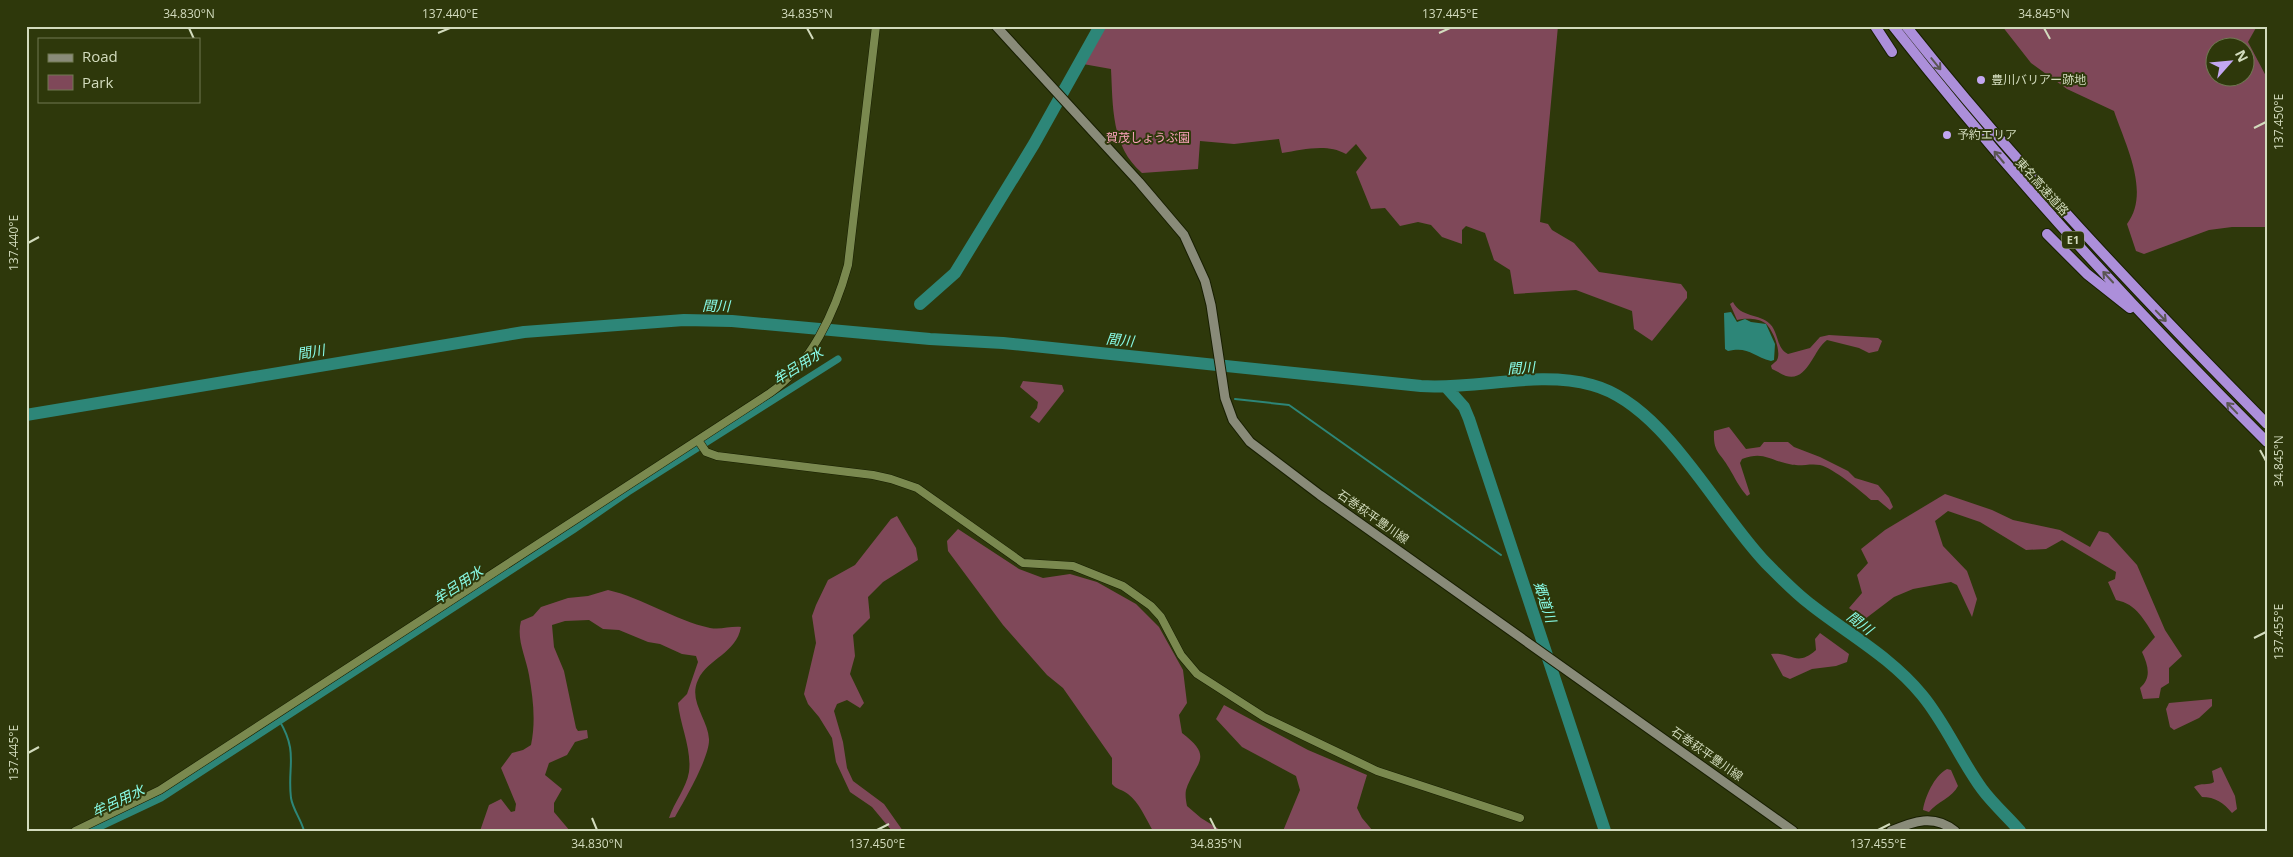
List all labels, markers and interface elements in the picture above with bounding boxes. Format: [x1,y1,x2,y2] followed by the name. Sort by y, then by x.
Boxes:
[163,5,215,22] text: 34.830°N
[422,5,478,22] text: 137.440°E
[781,5,833,22] text: 34.835°N
[1422,5,1478,22] text: 137.445°E
[2018,5,2070,22] text: 34.845°N
[38,38,200,102] legend
[2206,38,2256,88] north arrow
[82,46,118,66] text: Road
[2231,46,2253,65] text: N
[1931,58,1942,71] one-way arrow
[1991,71,2086,88] place label: 豊川バリアー跡地
[82,72,113,92] text: Park
[1975,74,1987,86] marker: 豊川バリアー跡地
[2270,94,2287,150] text: 137.450°E
[1957,126,2017,143] place label: 予約エリア
[1106,129,1190,146] park label: 賀茂しょうぶ園
[1941,129,1953,141] marker: 予約エリア
[1994,151,2005,164] one-way arrow
[2012,154,2073,219] street label: 東名高速道路
[5,215,22,271] text: 137.440°E
[2062,232,2084,248] road number: E1
[2102,271,2114,284] one-way arrow
[702,296,732,315] water label: 間川
[2155,310,2167,322] one-way arrow
[1105,329,1137,351] water label: 間川
[295,339,328,363] water label: 間川
[769,342,828,388] water label: 牟呂用水
[1506,357,1538,378] water label: 間川
[2226,401,2238,414] one-way arrow
[2270,435,2287,487] text: 34.845°N
[1334,486,1413,548] street label: 石巻萩平豊川線
[429,560,488,608] water label: 牟呂用水
[1530,579,1562,627] water label: 郷道川
[2270,604,2287,660] text: 137.455°E
[1843,607,1879,640] water label: 間川
[1668,723,1747,785] street label: 石巻萩平豊川線
[5,725,22,781] text: 137.445°E
[88,779,149,821] water label: 牟呂用水
[571,835,623,852] text: 34.830°N
[849,835,905,852] text: 137.450°E
[1190,835,1242,852] text: 34.835°N
[1850,835,1906,852] text: 137.455°E

